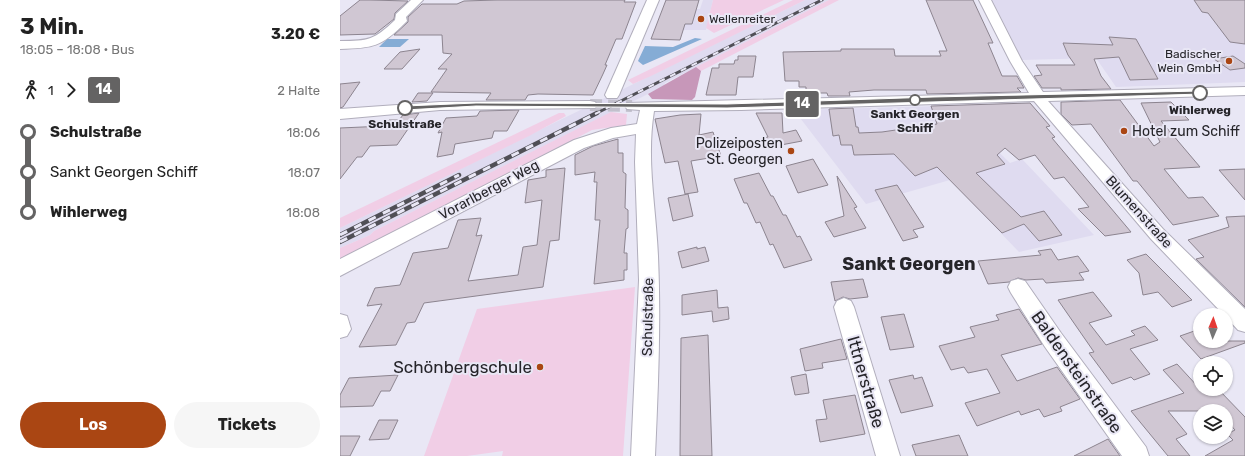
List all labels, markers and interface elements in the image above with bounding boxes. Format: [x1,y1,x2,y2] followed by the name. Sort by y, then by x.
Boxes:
[709,12,775,26] place label: Wellenreiter
[20,13,84,40] text: 3 Min.
[696,14,706,24] marker: Wellenreiter
[271,25,320,43] text: 3.20 €
[20,42,134,57] text: 18:05 – 18:08 · Bus
[1157,47,1221,75] place label: Badischer Wein GmbH
[1224,56,1234,66] marker: Badischer Wein GmbH
[20,79,42,101] icon: walk
[60,79,82,101] icon: forward
[96,81,112,98] text: 14
[48,83,54,98] text: 1
[277,83,320,98] text: 2 Halte
[1192,85,1208,101] marker: Wihlerweg
[784,91,820,117] line badge: 14
[909,94,921,106] marker: Sankt Georgen Schiff
[794,95,810,112] text: 14
[397,100,413,116] marker: Schulstraße
[1169,103,1231,117] place label: Wihlerweg
[871,107,960,135] place label: Sankt Georgen Schiff
[368,117,442,131] place label: Schulstraße
[50,123,142,141] text: Schulstraße
[1132,123,1240,140] place label: Hotel zum Schiff
[287,125,320,140] text: 18:06
[1119,126,1129,136] marker: Hotel zum Schiff
[696,135,783,168] place label: Polizeiposten St. Georgen
[786,146,796,156] marker: Polizeiposten St. Georgen
[436,156,542,224] street label: Vorarlberger Weg
[50,163,198,181] text: Sankt Georgen Schiff
[288,165,320,180] text: 18:07
[1102,172,1176,252] street label: Blumenstraße
[50,203,127,221] text: Wihlerweg
[286,205,320,220] text: 18:08
[842,253,976,275] district label: Sankt Georgen
[639,277,657,356] street label: Schulstraße
[1027,307,1127,437] street label: Baldensteinstraße
[1193,308,1233,348] north arrow
[1193,308,1233,444] map controls
[843,334,889,430] street label: Ittnerstraße
[1193,356,1233,396] button: locate
[393,357,532,377] place label: Schönbergschule
[535,362,545,372] marker: Schönbergschule
[20,402,166,448] button: Los
[174,402,320,448] button: Tickets
[1193,404,1233,444] button: layers

